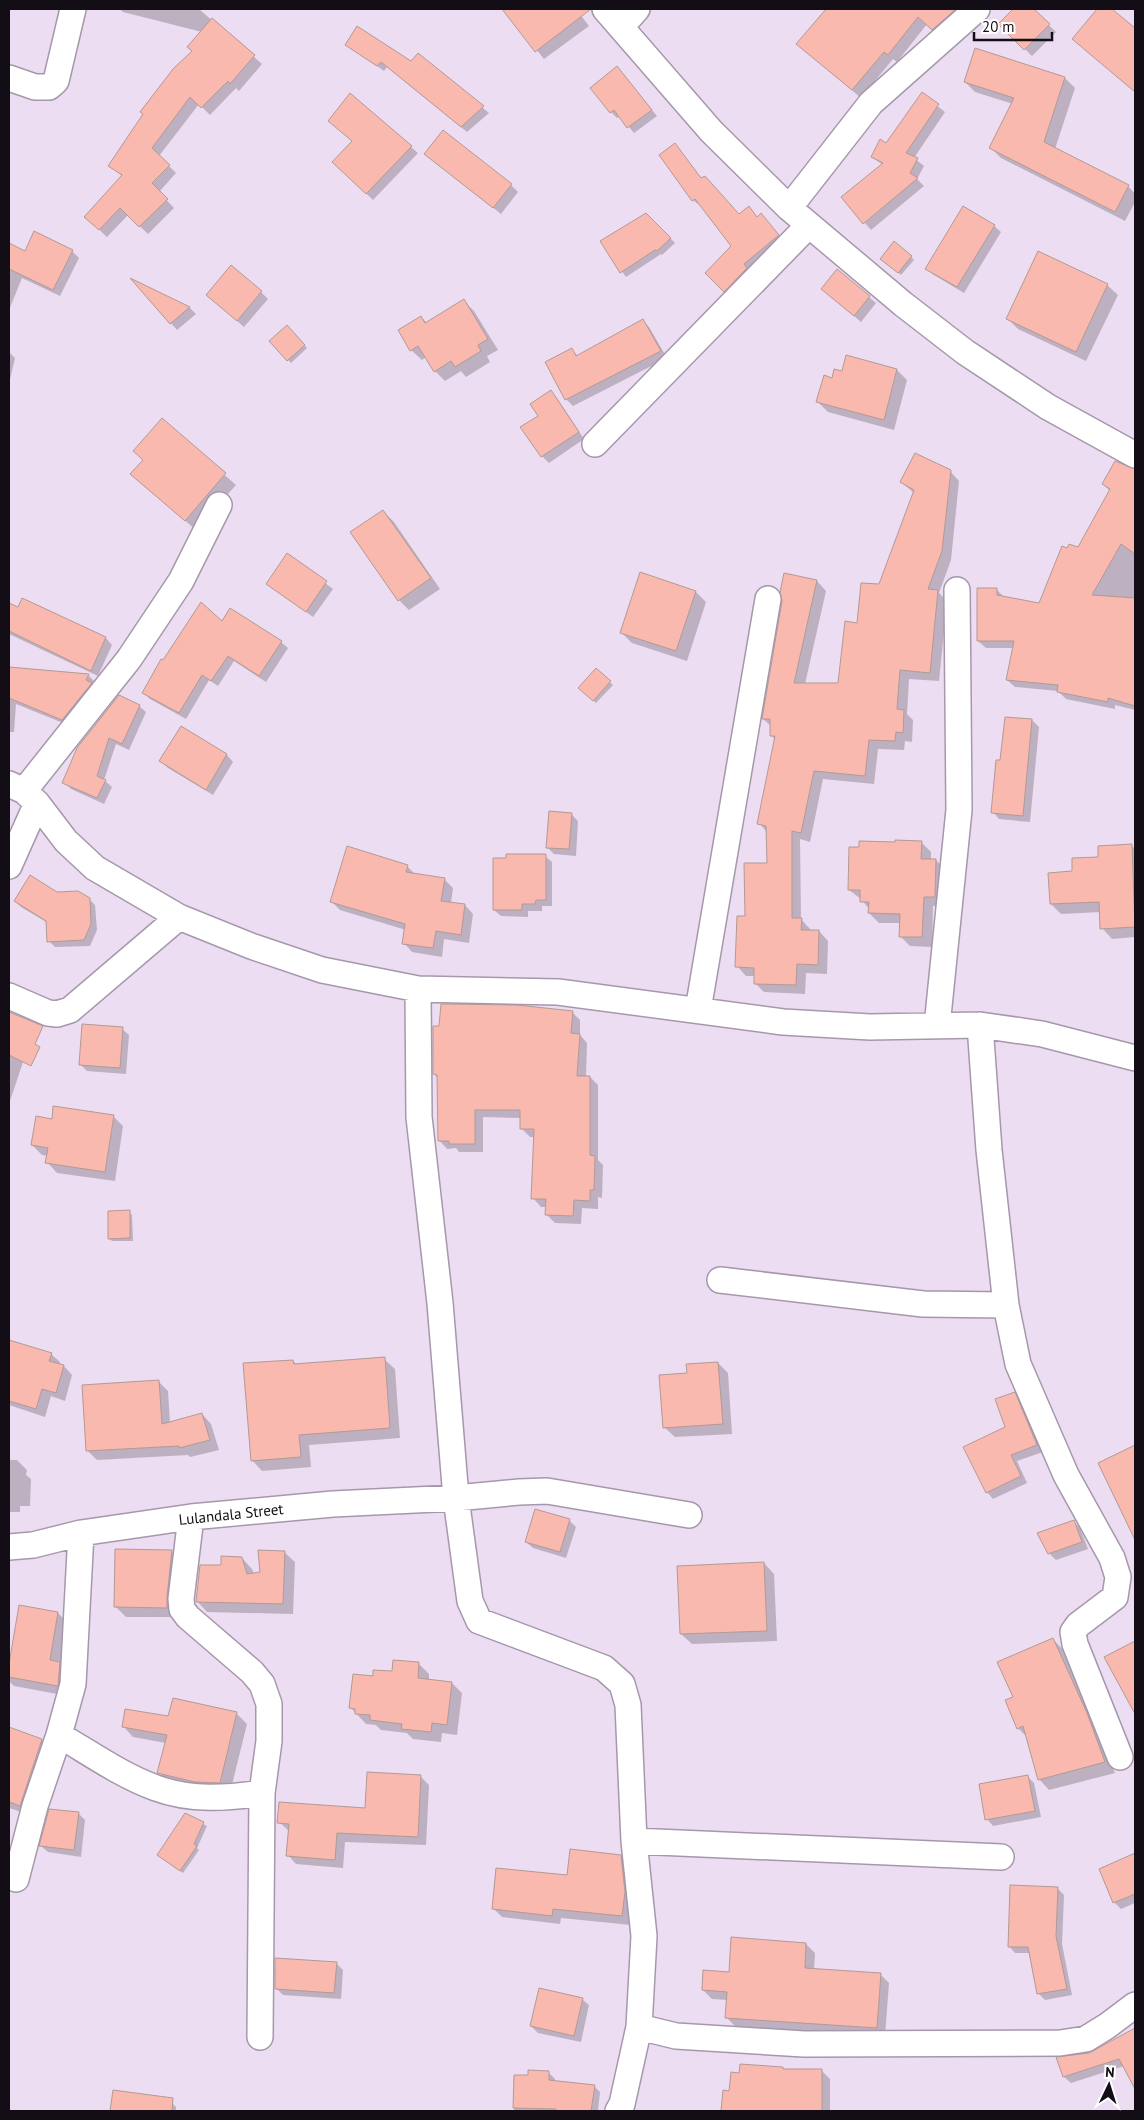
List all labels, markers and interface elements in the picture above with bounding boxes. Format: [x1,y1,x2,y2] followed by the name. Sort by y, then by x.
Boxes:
[974,10,1052,42] scale bar
[982,17,1015,36] text: 20 m
[178,1499,284,1529] street label: Lulandala Street
[1084,2060,1134,2110] north arrow
[1105,2063,1115,2081] text: N

